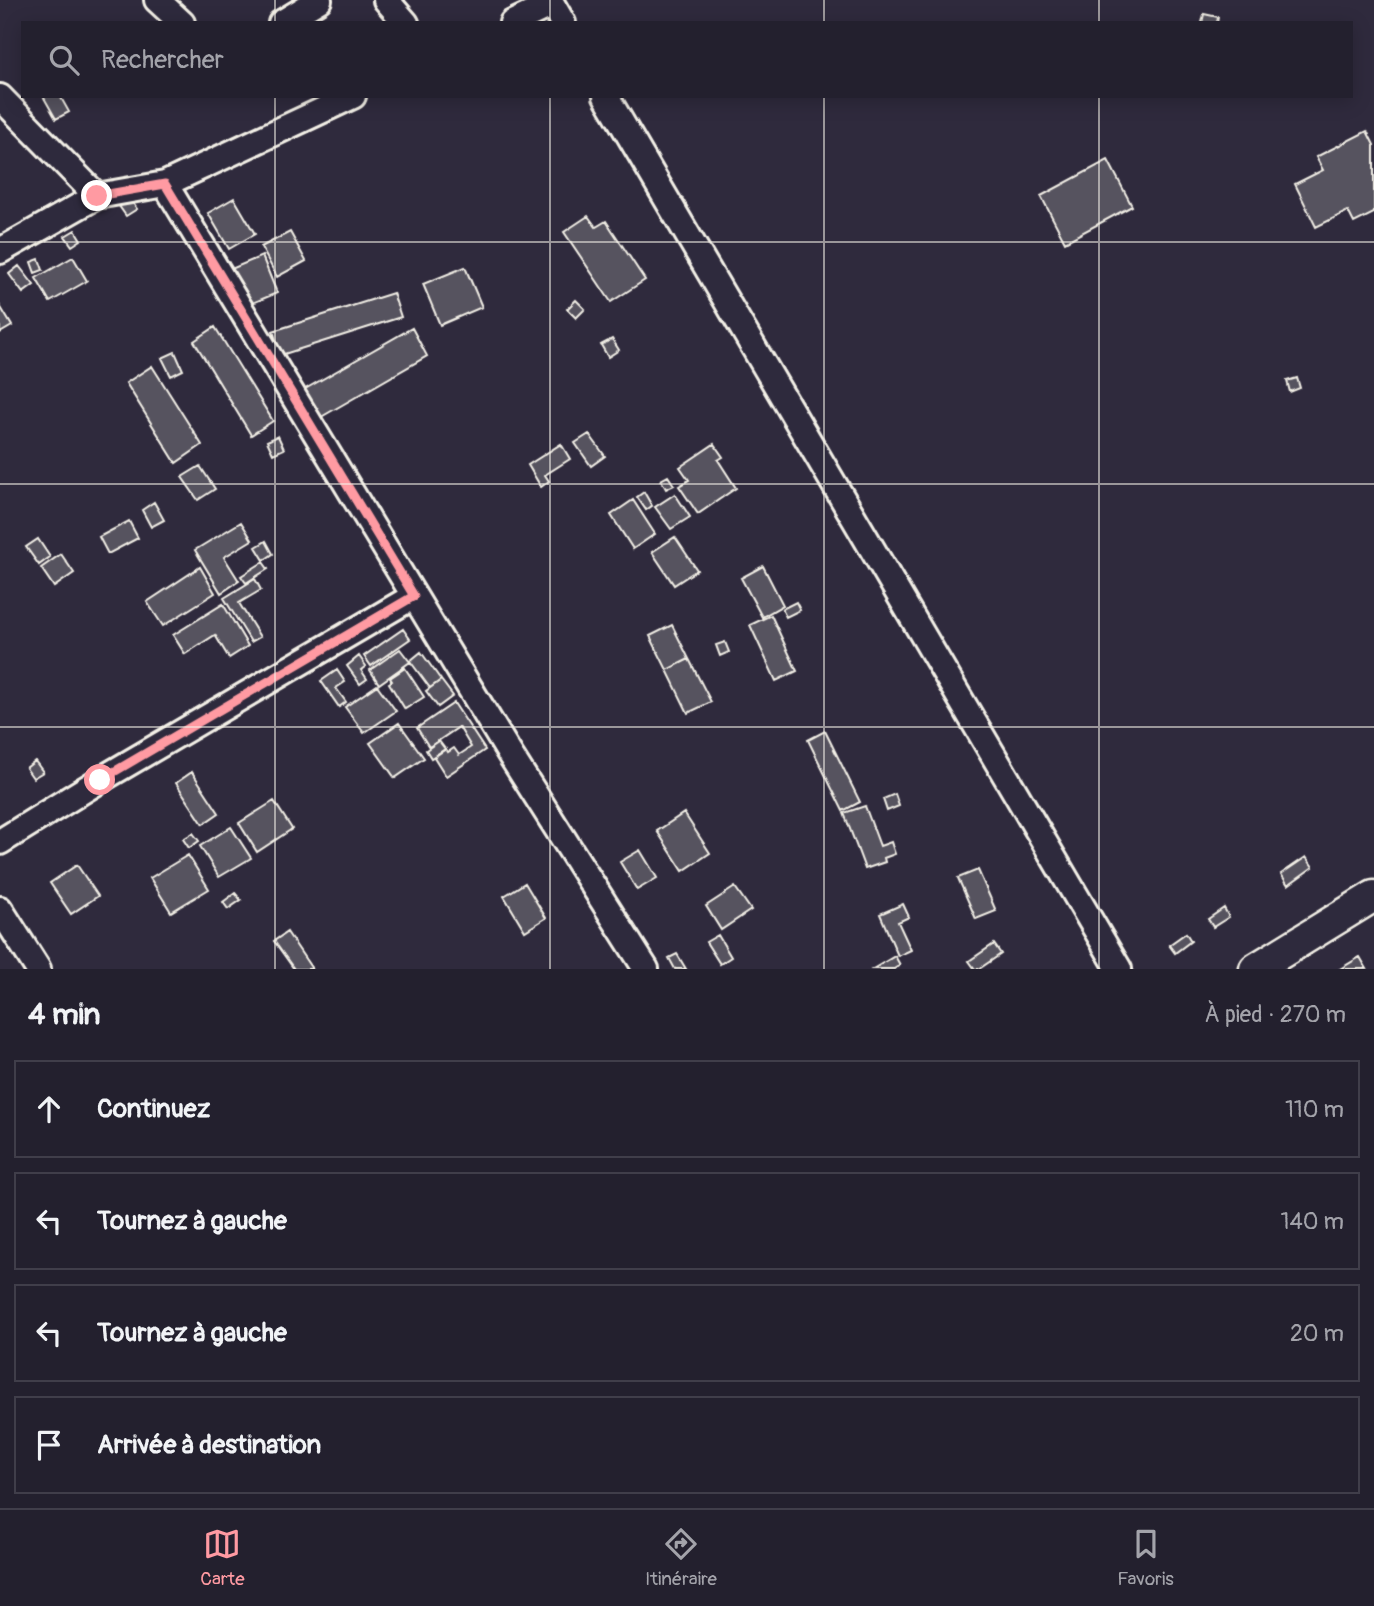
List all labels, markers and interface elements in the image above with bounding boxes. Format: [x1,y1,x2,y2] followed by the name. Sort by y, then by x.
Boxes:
[21,21,1353,98] search box
[45,41,83,79] icon: search
[101,44,224,76] text: Rechercher
[81,180,112,211] route end
[84,764,115,795] route start
[28,996,101,1033] text: 4 min
[1204,1000,1346,1029] text: À pied · 270 m
[30,1090,68,1128] icon: ahead
[97,1093,210,1125] text: Continuez
[1285,1095,1344,1124] text: 110 m
[30,1202,68,1240] icon: left
[97,1205,287,1237] text: Tournez à gauche
[1281,1207,1344,1236] text: 140 m
[30,1314,68,1352] icon: left
[97,1317,287,1349] text: Tournez à gauche
[1290,1319,1344,1348] text: 20 m
[30,1426,68,1464] icon: arrive
[97,1429,321,1461] text: Arrivée à destination
[200,1525,245,1591] tab: Carte
[645,1525,717,1591] tab: Itinéraire
[1117,1525,1174,1591] tab: Favoris

